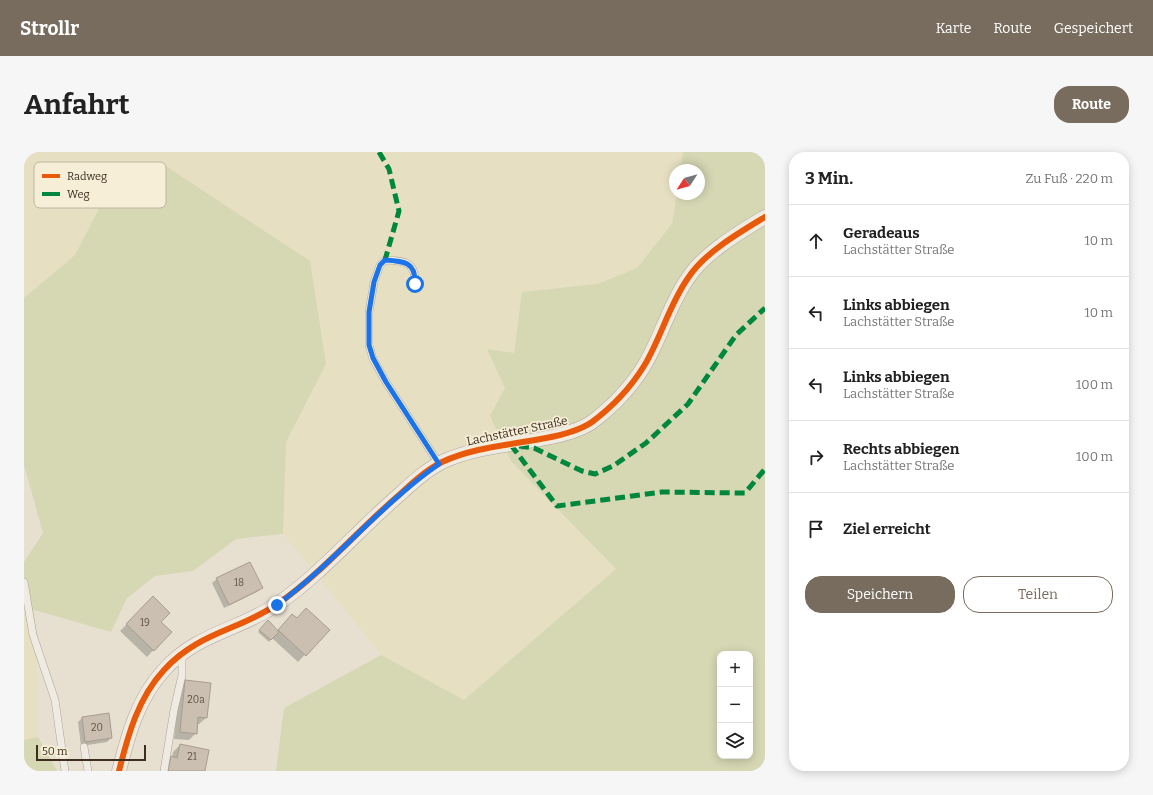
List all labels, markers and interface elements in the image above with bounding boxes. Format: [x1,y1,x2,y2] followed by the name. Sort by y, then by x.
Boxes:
[20,17,79,40] text: Strollr
[936,20,971,37] text: Karte
[993,20,1032,37] text: Route
[1054,20,1133,37] text: Gespeichert
[1054,86,1129,123] button: Route
[24,88,130,121] text: Anfahrt
[34,162,166,208] legend
[669,164,705,200] north arrow
[805,168,853,189] text: 3 Min.
[67,170,107,183] text: Radweg
[1025,171,1113,186] text: Zu Fuß · 220 m
[67,188,90,201] text: Weg
[843,224,920,242] text: Geradeaus
[805,230,827,252] icon: ahead
[1084,233,1113,248] text: 10 m
[843,242,954,257] text: Lachstätter Straße
[406,275,424,293] route start
[843,296,950,314] text: Links abbiegen
[805,302,827,324] icon: left
[1084,305,1113,320] text: 10 m
[843,314,954,329] text: Lachstätter Straße
[843,368,950,386] text: Links abbiegen
[805,374,827,396] icon: left
[1076,377,1113,392] text: 100 m
[843,386,954,401] text: Lachstätter Straße
[465,413,569,449] street label: Lachstätter Straße
[843,440,959,458] text: Rechts abbiegen
[805,446,827,468] icon: right
[1076,449,1113,464] text: 100 m
[843,458,954,473] text: Lachstätter Straße
[805,518,827,540] icon: arrive
[843,520,931,538] text: Ziel erreicht
[805,576,955,613] button: Speichern
[963,576,1113,613] button: Teilen
[234,577,244,589] house number: 18
[268,596,286,614] route end
[140,617,150,629] house number: 19
[717,651,753,759] map controls
[717,651,753,687] button: +
[717,687,753,723] button: −
[187,694,205,706] house number: 20a
[91,722,103,734] house number: 20
[717,723,753,759] button: layers
[36,743,146,762] scale bar
[42,745,68,758] text: 50 m
[187,751,197,763] house number: 21

